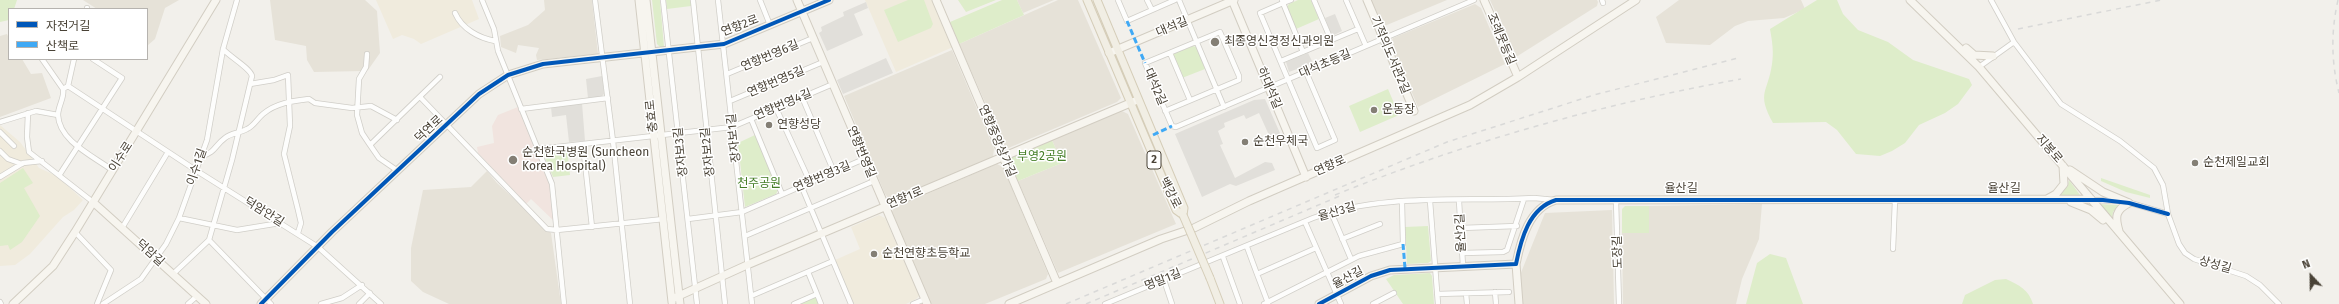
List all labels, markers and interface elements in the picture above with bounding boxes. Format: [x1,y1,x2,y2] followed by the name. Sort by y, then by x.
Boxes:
[8,8,148,60] legend
[1484,11,1518,67] street label: 조례못등길
[719,12,761,40] street label: 연향2로
[1154,14,1190,40] street label: 대석길
[1367,14,1413,96] street label: 기적의도서관2길
[46,19,90,33] text: 자전거길
[1224,35,1334,49] place label: 최종영신경정신과의원
[1209,36,1221,48] marker: 최종영신경정신과의원
[739,37,801,75] street label: 연향번영6길
[46,39,79,53] text: 산책로
[1297,47,1353,81] street label: 대석초등길
[745,63,807,101] street label: 연향번영5길
[1254,65,1284,111] street label: 하대석길
[1141,66,1169,108] street label: 대석2길
[752,86,814,124] street label: 연향번영4길
[643,99,661,133] street label: 충효로
[975,103,1019,179] street label: 연향중앙상가길
[1382,103,1415,117] place label: 운동장
[1369,105,1379,115] marker: 운동장
[412,112,446,146] street label: 덕연로
[724,113,744,163] street label: 장자보1길
[777,118,821,132] place label: 연향성당
[764,120,774,130] marker: 연향성당
[844,124,878,180] street label: 연향번영길
[671,126,691,178] street label: 장자보3길
[698,126,718,178] street label: 장자보2길
[2033,132,2065,166] street label: 지봉로
[1253,135,1308,149] place label: 순천우체국
[1240,137,1250,147] marker: 순천우체국
[106,139,136,175] street label: 이수로
[522,146,649,174] place label: 순천한국병원 (Suncheon Korea Hospital)
[184,147,210,187] street label: 이수1길
[1017,150,1067,164] park label: 부영2공원
[1147,151,1161,169] road number: 2
[1312,153,1348,179] street label: 연향로
[507,154,519,166] marker: 순천한국병원 (Suncheon Korea Hospital)
[2203,156,2269,170] place label: 순천제일교회
[791,158,853,196] street label: 연향번영3길
[2190,158,2200,168] marker: 순천제일교회
[1156,175,1184,211] street label: 백강로
[737,177,781,191] park label: 천주공원
[1664,182,1698,196] street label: 율산길
[1987,182,2021,196] street label: 율산길
[885,184,925,212] street label: 연향1로
[241,194,287,230] street label: 덕암안길
[1316,200,1358,224] street label: 율산3길
[1453,213,1469,253] street label: 율산2길
[1610,235,1626,269] street label: 도장길
[133,237,167,269] street label: 덕암길
[882,247,970,261] place label: 순천연향초등학교
[869,249,879,259] marker: 순천연향초등학교
[2197,254,2233,276] street label: 상성길
[2291,256,2331,296] north arrow
[2300,257,2312,272] text: N
[1330,264,1366,292] street label: 율산길
[1143,266,1183,294] street label: 명말1길

